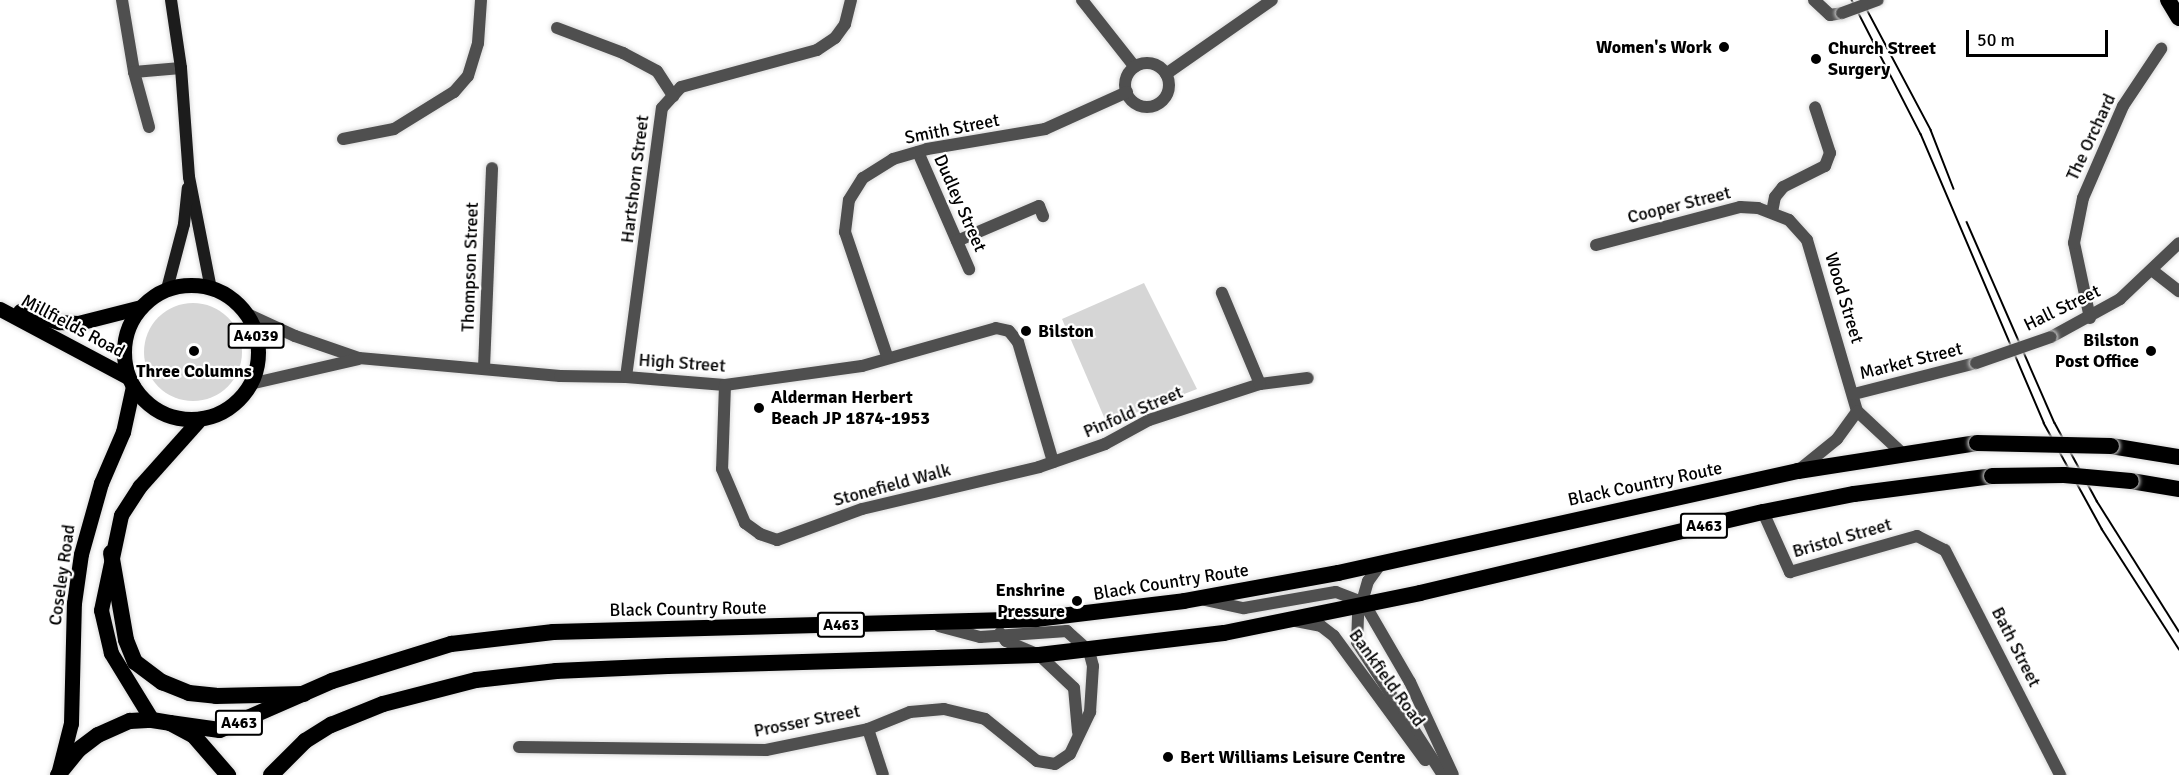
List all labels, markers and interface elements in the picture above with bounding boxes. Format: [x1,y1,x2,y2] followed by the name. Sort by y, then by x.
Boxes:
[1969,18,2112,56] scale bar
[1977,29,2015,51] text: 50 m
[1596,36,1712,58] place label: Women's Work
[1828,38,1936,80] place label: Church Street Surgery
[1717,40,1731,54] marker: Women's Work
[1809,52,1823,66] marker: Church Street Surgery
[2062,90,2120,184] street label: The Orchard
[903,109,1001,149] street label: Smith Street
[616,114,654,244] street label: Hartshorn Street
[929,151,991,255] street label: Dudley Street
[1625,182,1733,228] street label: Cooper Street
[457,202,483,332] street label: Thompson Street
[1820,250,1868,346] street label: Wood Street
[2020,280,2104,336] street label: Hall Street
[18,290,128,362] street label: Millfields Road
[1038,320,1094,342] place label: Bilston
[228,323,284,349] road number: A4039
[1019,324,1033,338] marker: Bilston
[2055,330,2139,372] place label: Bilston Post Office
[1857,338,1965,384] street label: Market Street
[187,344,201,358] marker: Three Columns
[2144,344,2158,358] marker: Bilston Post Office
[638,349,726,377] street label: High Street
[136,360,252,382] place label: Three Columns
[1080,381,1186,443] street label: Pinfold Street
[771,387,930,430] place label: Alderman Herbert Beach JP 1874-1953
[752,401,766,415] marker: Alderman Herbert Beach JP 1874-1953
[1566,457,1724,511] street label: Black Country Route
[831,459,953,511] street label: Stonefield Walk
[1678,513,1730,539] road number: A463
[1790,514,1894,562] street label: Bristol Street
[44,523,80,627] street label: Coseley Road
[1092,559,1250,605] street label: Black Country Route
[995,580,1065,622] place label: Enshrine Pressure
[1070,594,1084,608] marker: Enshrine Pressure
[609,597,767,621] street label: Black Country Route
[1987,603,2045,691] street label: Bath Street
[816,612,866,638] road number: A463
[1344,625,1430,731] street label: Bankfield Road
[752,700,862,742] street label: Prosser Street
[214,710,264,736] road number: A463
[1180,746,1405,768] place label: Bert Williams Leisure Centre
[1161,750,1175,764] marker: Bert Williams Leisure Centre

